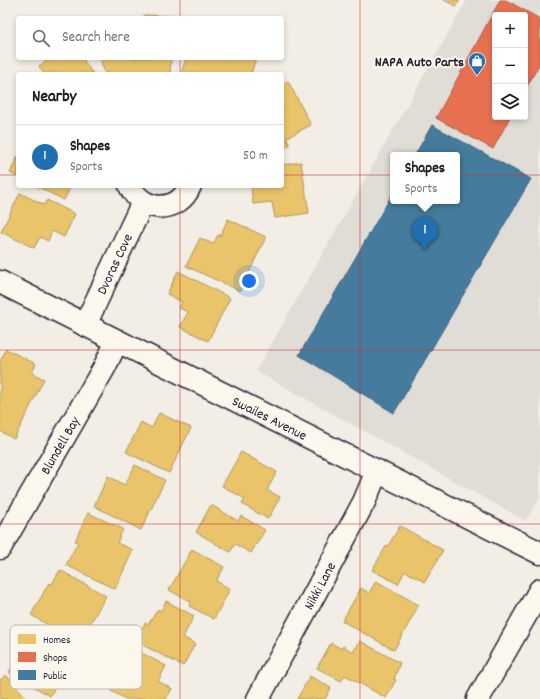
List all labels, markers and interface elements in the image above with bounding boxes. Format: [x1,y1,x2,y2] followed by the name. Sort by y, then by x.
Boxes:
[492,12,528,120] map controls
[492,12,528,48] button: +
[16,16,284,60] search box
[30,27,52,49] icon: search
[62,27,130,49] text: Search here
[492,48,528,84] button: −
[467,51,487,76] shop icon: NAPA Auto Parts
[375,53,464,73] place label: NAPA Auto Parts
[492,84,528,120] button: layers
[32,86,76,110] text: Nearby
[70,136,110,158] text: Shapes
[44,147,46,166] text: 1
[243,147,268,166] text: 50 m
[390,152,460,204] popup
[70,158,103,177] text: Sports
[405,158,445,180] text: Shapes
[405,180,437,199] text: Sports
[412,217,438,250] pin: 1
[93,231,139,298] street label: Dvoras Cove
[239,271,259,291] your location
[228,392,310,446] street label: Swailes Avenue
[37,413,86,479] street label: Blundell Bay
[300,559,342,614] street label: Nikki Lane
[10,625,142,689] legend
[43,633,71,649] text: Homes
[43,651,68,667] text: Shops
[43,669,67,685] text: Public

